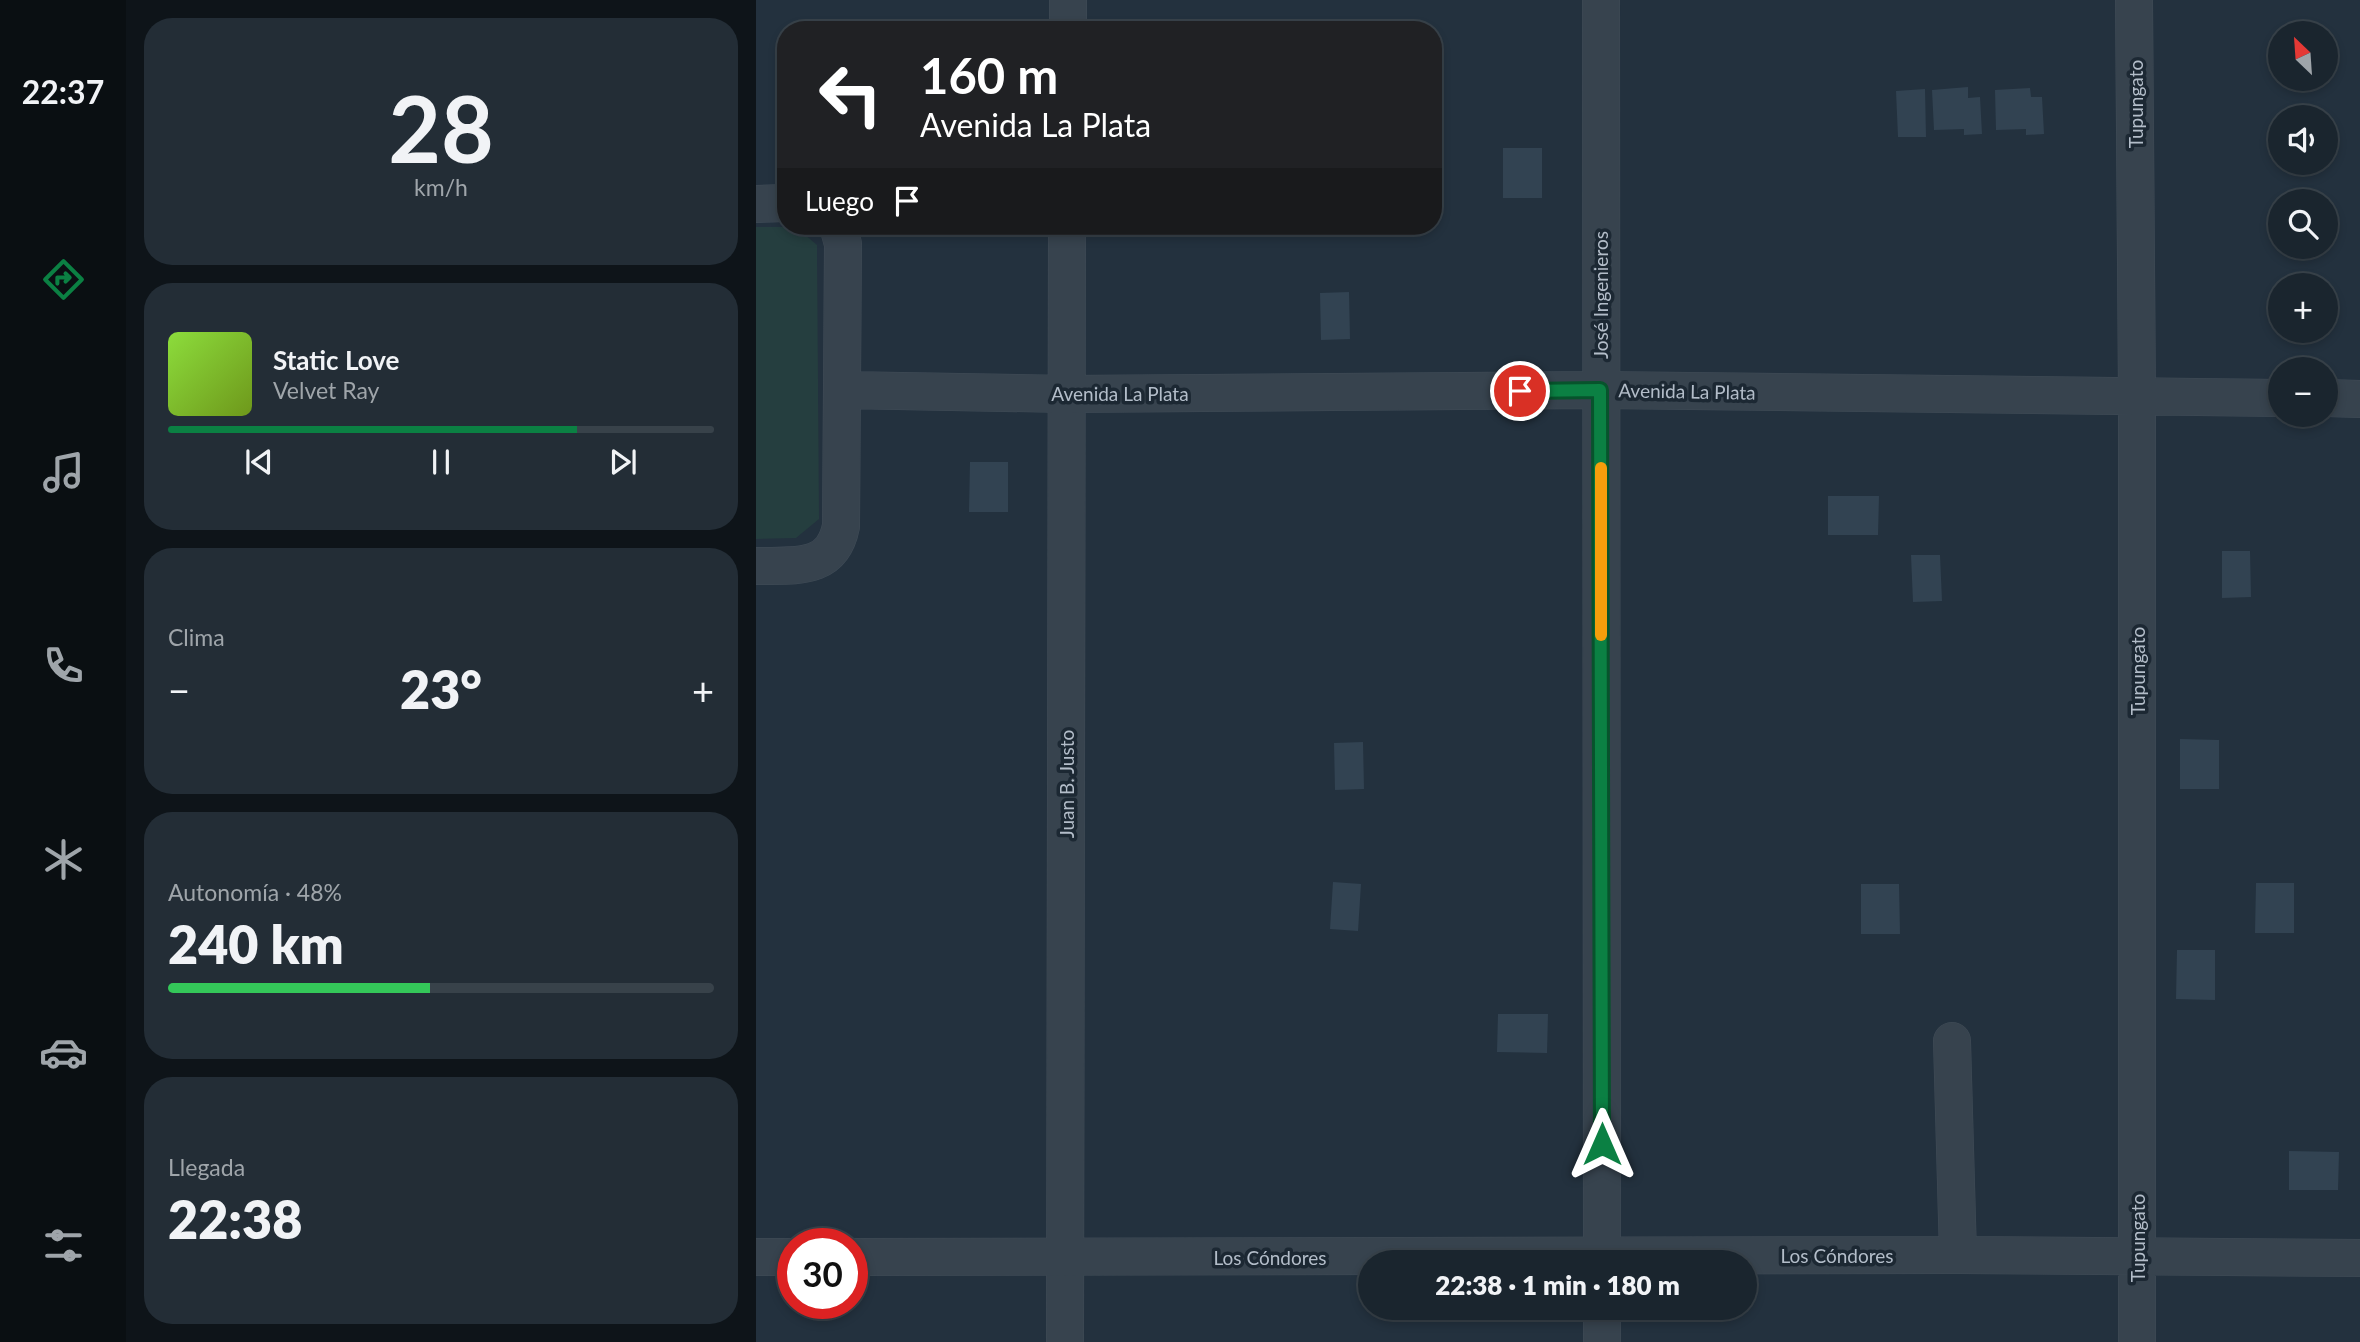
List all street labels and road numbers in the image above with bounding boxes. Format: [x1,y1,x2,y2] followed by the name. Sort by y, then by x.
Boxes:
[2124,60,2147,148] street label: Tupungato
[1589,231,1612,359] street label: José Ingenieros
[1618,378,1756,404] street label: Avenida La Plata
[1051,382,1189,405] street label: Avenida La Plata
[2126,627,2149,715] street label: Tupungato
[1055,730,1078,838] street label: Juan B. Justo
[2126,1194,2149,1282] street label: Tupungato
[1780,1244,1894,1267] street label: Los Cóndores
[1213,1246,1327,1269] street label: Los Cóndores

